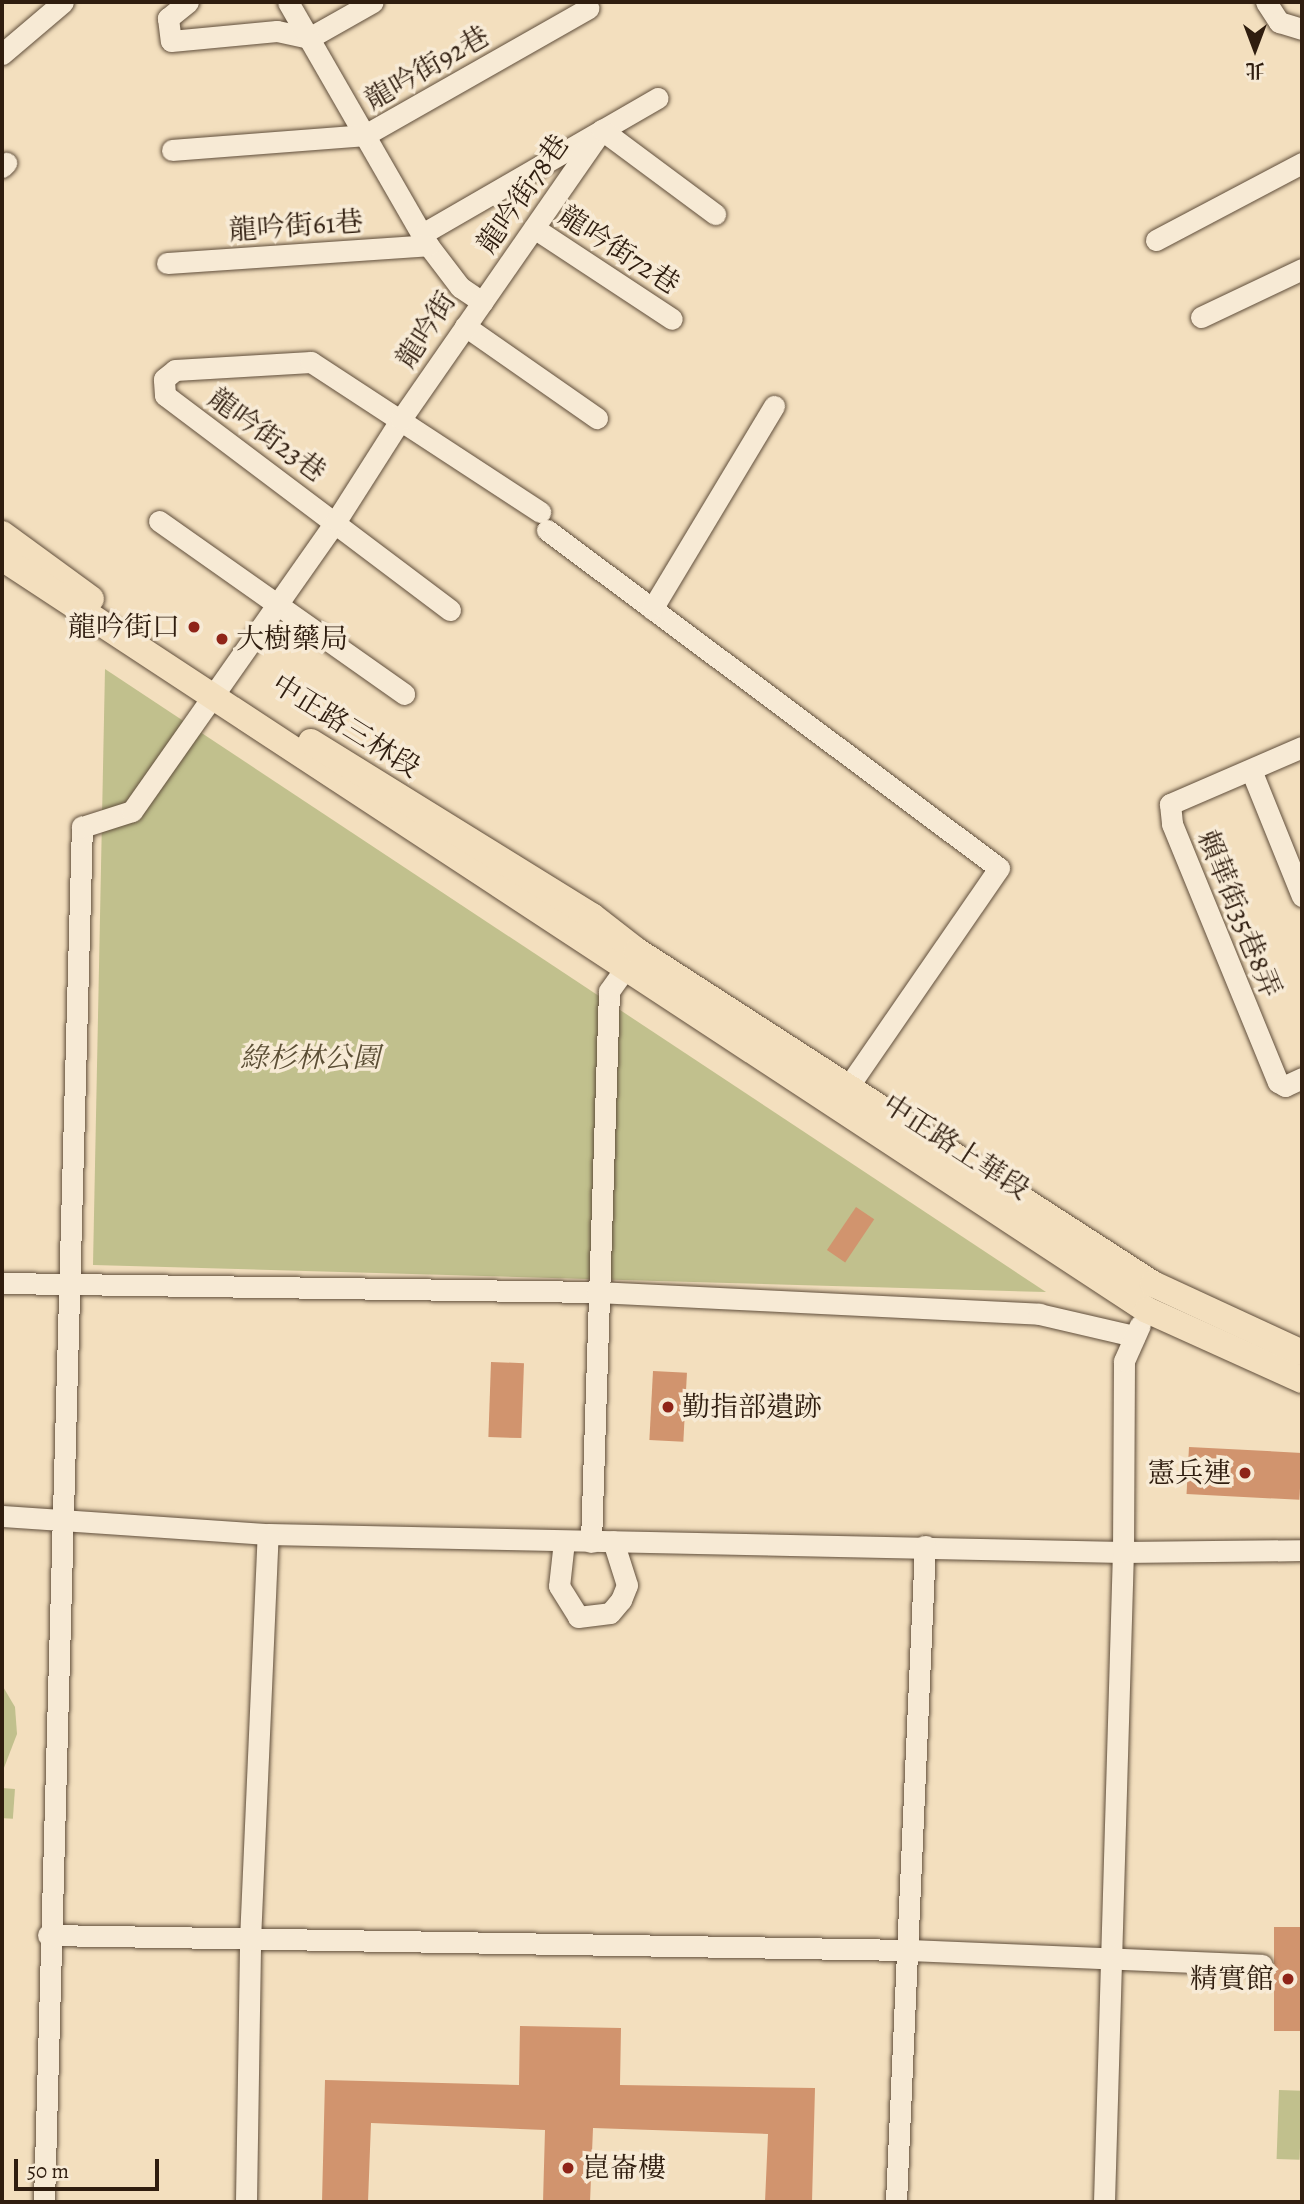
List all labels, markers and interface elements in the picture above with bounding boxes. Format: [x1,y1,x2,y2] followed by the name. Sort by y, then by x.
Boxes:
[1220,14,1290,84] north arrow
[359,19,495,117] street label: 龍吟街92巷
[1246,57,1265,83] text: 北
[470,128,576,260] street label: 龍吟街78巷
[552,199,686,301] street label: 龍吟街72巷
[228,205,364,247] street label: 龍吟街61巷
[389,286,463,374] street label: 龍吟街
[202,381,332,489] street label: 龍吟街23巷
[68,610,180,644] place label: 龍吟街口
[186,619,202,635] marker: 龍吟街口
[236,622,348,656] place label: 大樹藥局
[214,631,230,647] marker: 大樹藥局
[266,667,426,785] street label: 中正路三林段
[1190,826,1288,1002] street label: 賴華街35巷8弄
[240,1041,380,1075] park label: 綠杉林公園
[876,1087,1036,1207] street label: 中正路上華段
[682,1390,822,1424] place label: 勤指部遺跡
[660,1399,676,1415] marker: 勤指部遺跡
[1147,1456,1231,1490] place label: 憲兵連
[1237,1465,1253,1481] marker: 憲兵連
[1190,1962,1274,1996] place label: 精實館
[1280,1971,1296,1987] marker: 精實館
[18,2144,163,2188] scale bar
[582,2151,666,2185] place label: 崑崙樓
[27,2157,69,2185] text: 50 m
[560,2160,576,2176] marker: 崑崙樓

